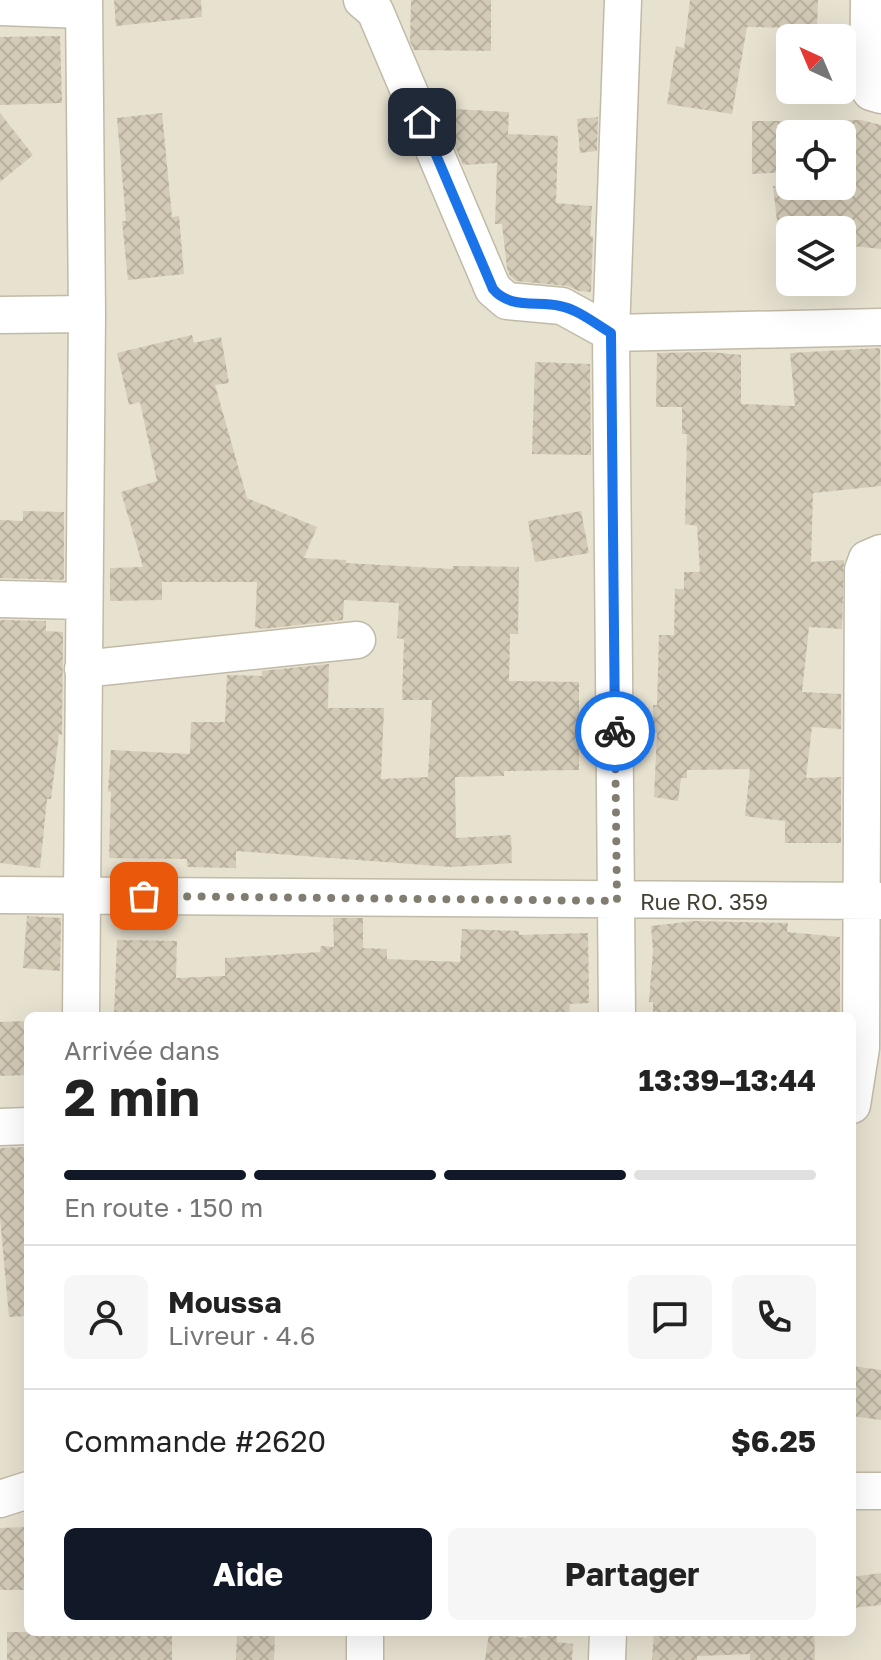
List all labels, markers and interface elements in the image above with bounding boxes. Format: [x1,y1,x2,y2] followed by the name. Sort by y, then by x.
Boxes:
[776,24,856,104] north arrow
[776,24,856,296] map controls
[388,88,456,156] pin
[400,100,444,144] icon: home
[776,120,856,200] button: locate
[776,216,856,296] button: layers
[575,691,655,771] courier
[593,709,637,753] icon: bike
[110,862,178,930] pin
[122,874,166,918] icon: bag
[640,888,768,915] street label: Rue RO. 359
[64,1035,220,1066] text: Arrivée dans
[639,1062,816,1098] text: 13:39–13:44
[64,1065,200,1127] text: 2 min
[64,1192,263,1223] text: En route · 150 m
[64,1275,148,1359] button: person
[628,1275,712,1359] button: chat
[732,1275,816,1359] button: phone
[168,1284,282,1320] text: Moussa
[168,1320,315,1351] text: Livreur · 4.6
[64,1423,326,1459] text: Commande #2620
[731,1423,816,1459] text: $6.25
[64,1528,432,1620] button: Aide
[448,1528,816,1620] button: Partager

